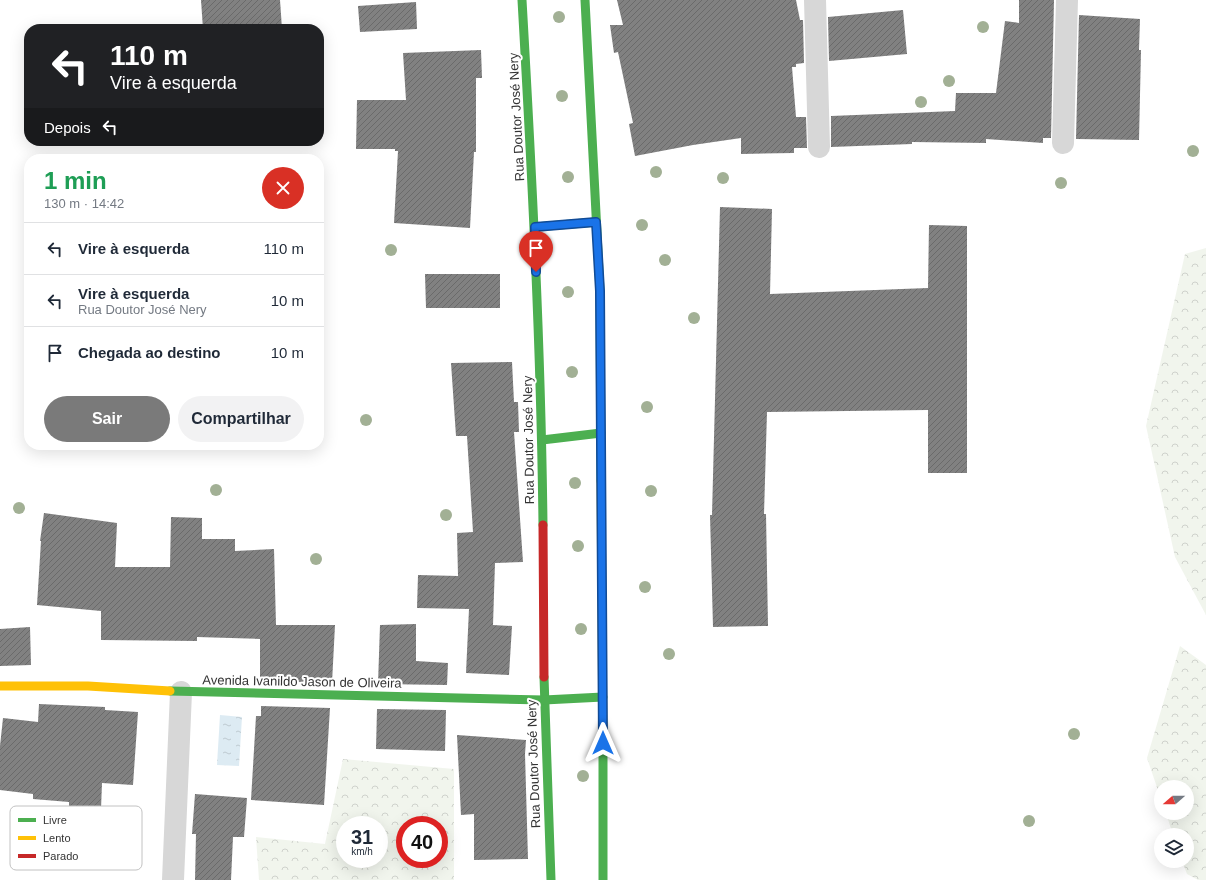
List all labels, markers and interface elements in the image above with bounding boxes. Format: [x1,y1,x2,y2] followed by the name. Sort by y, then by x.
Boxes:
[44,40,96,92] icon: left
[110,40,188,71] text: 110 m
[506,52,527,182] street label: Rua Doutor José Nery
[110,73,237,93] text: Vire à esquerda
[99,116,121,138] icon: left
[44,119,91,136] text: Depois
[44,167,107,194] text: 1 min
[262,167,304,209] button: close
[44,196,124,211] text: 130 m · 14:42
[519,231,553,272] pin
[525,237,547,259] icon: arrive
[44,238,66,260] icon: left
[78,240,189,257] text: Vire à esquerda
[263,240,304,257] text: 110 m
[78,285,189,302] text: Vire à esquerda
[44,290,66,312] icon: left
[271,292,304,309] text: 10 m
[78,302,207,317] text: Rua Doutor José Nery
[44,342,66,364] icon: arrive
[78,344,221,361] text: Chegada ao destino
[271,344,304,361] text: 10 m
[520,375,537,504] street label: Rua Doutor José Nery
[44,396,170,442] button: Sair
[178,396,304,442] button: Compartilhar
[202,672,402,691] street label: Avenida Ivanildo Jason de Oliveira
[524,699,543,829] street label: Rua Doutor José Nery
[582,722,624,764] position arrow
[1154,780,1194,820] north arrow
[1154,780,1194,868] map controls
[10,806,142,870] legend
[43,814,67,826] text: Livre
[396,816,448,868] speed limit sign: 40
[351,826,373,848] text: 31
[1154,828,1194,868] button: layers
[43,832,71,844] text: Lento
[351,846,373,857] text: km/h
[43,850,78,862] text: Parado

